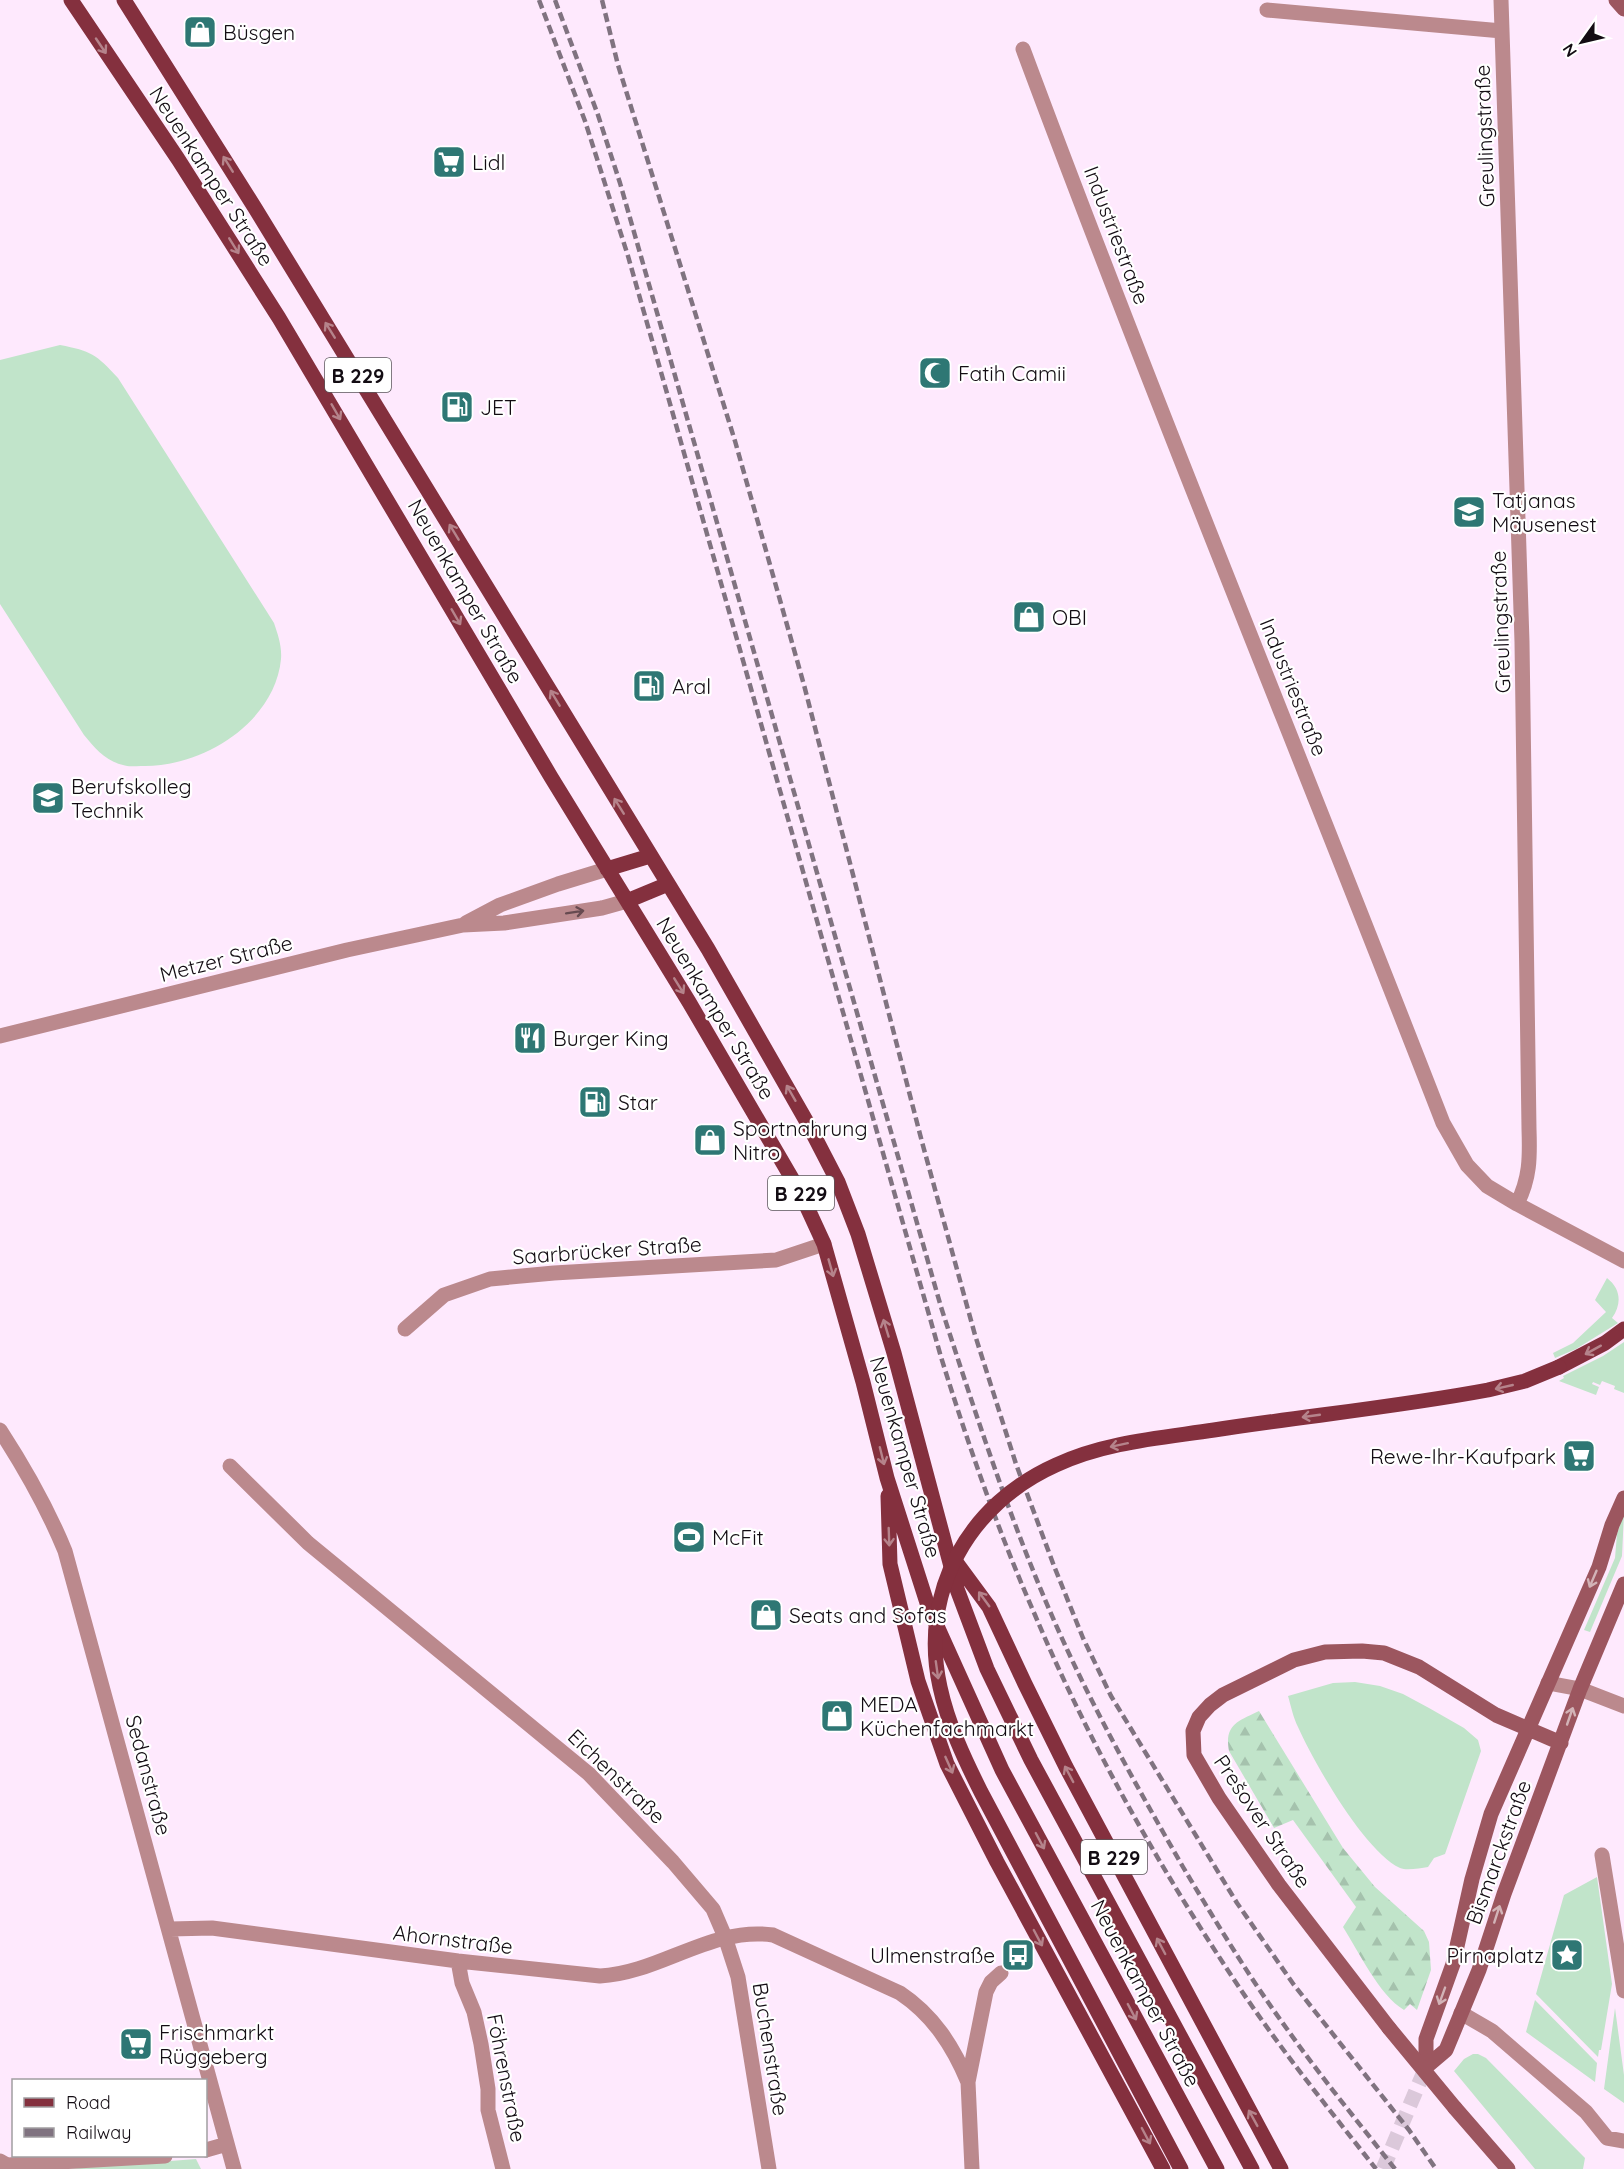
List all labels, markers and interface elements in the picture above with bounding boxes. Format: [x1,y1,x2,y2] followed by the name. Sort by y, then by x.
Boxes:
[1552,12,1612,72] north arrow
[182,14,218,50] shop icon: Büsgen
[223,19,295,45] place label: Büsgen
[96,37,108,54] one-way arrow
[1558,40,1581,61] text: N
[1469,64,1499,208] street label: Greulingstraße
[144,81,280,271] street label: Neuenkamper Straße
[431,144,467,180] supermarket icon: Lidl
[472,149,505,175] place label: Lidl
[221,156,233,173] one-way arrow
[1079,162,1155,308] street label: Industriestraße
[228,237,240,254] one-way arrow
[323,322,335,339] one-way arrow
[917,355,953,391] mosque icon: Fatih Camii
[325,358,391,392] road number: B 229
[958,360,1066,386] place label: Fatih Camii
[439,389,475,425] fuel station icon: JET
[480,394,517,420] place label: JET
[331,403,343,420] one-way arrow
[1492,487,1597,537] place label: Tatjanas Mäusenest
[403,494,529,688] street label: Neuenkamper Straße
[1451,494,1487,530] school or university icon: Tatjanas Mäusenest
[447,524,459,541] one-way arrow
[1485,550,1515,694] street label: Greulingstraße
[1011,599,1047,635] shop icon: OBI
[1052,604,1087,630] place label: OBI
[451,607,462,625] one-way arrow
[1255,614,1333,760] street label: Industriestraße
[631,668,667,704] fuel station icon: Aral
[672,673,711,699] place label: Aral
[549,690,561,707] one-way arrow
[71,773,192,823] place label: Berufskolleg Technik
[30,780,66,816] school or university icon: Berufskolleg Technik
[613,798,625,815] one-way arrow
[565,907,585,918] one-way arrow
[651,912,781,1104] street label: Neuenkamper Straße
[157,929,295,987] street label: Metzer Straße
[674,977,686,994] one-way arrow
[512,1020,548,1056] restaurant icon: Burger King
[553,1025,669,1051] place label: Burger King
[577,1084,613,1120] fuel station icon: Star
[784,1085,796,1102] one-way arrow
[618,1089,658,1115] place label: Star
[733,1115,867,1165] place label: Sportnahrung Nitro
[692,1122,728,1158] shop icon: Sportnahrung Nitro
[768,1176,834,1210] road number: B 229
[511,1230,703,1270] street label: Saarbrücker Straße
[825,1258,837,1277] one-way arrow
[880,1319,891,1338] one-way arrow
[1584,1345,1602,1356] one-way arrow
[865,1353,947,1561] street label: Neuenkamper Straße
[1495,1381,1514,1393] one-way arrow
[1302,1410,1322,1421] one-way arrow
[1561,1438,1597,1474] supermarket icon: Rewe-Ihr-Kaufpark
[1109,1440,1128,1452] one-way arrow
[1370,1443,1556,1469] place label: Rewe-Ihr-Kaufpark
[876,1446,888,1465] one-way arrow
[671,1519,707,1555] sports icon: McFit
[712,1524,764,1550] place label: McFit
[883,1526,894,1546] one-way arrow
[1587,1570,1598,1588] one-way arrow
[977,1591,990,1607] one-way arrow
[748,1597,784,1633] shop icon: Seats and Sofas
[789,1602,947,1628] place label: Seats and Sofas
[932,1659,943,1679] one-way arrow
[860,1691,1034,1741] place label: MEDA Küchenfachmarkt
[819,1698,855,1734] shop icon: MEDA Küchenfachmarkt
[1566,1707,1577,1726] one-way arrow
[120,1712,178,1838] street label: Sedanstraße
[563,1723,671,1829] street label: Eichenstraße
[1209,1749,1317,1893] street label: Prešover Straße
[944,1756,955,1774] one-way arrow
[1063,1766,1075,1783] one-way arrow
[1460,1776,1536,1928] street label: Bismarckstraße
[1035,1831,1046,1849] one-way arrow
[1081,1840,1147,1874] road number: B 229
[1086,1895,1206,2091] street label: Neuenkamper Straße
[1492,1905,1503,1924] one-way arrow
[392,1919,514,1959] street label: Ahornstraße
[1032,1929,1044,1946] one-way arrow
[1000,1937,1036,1973] bus stop icon: Ulmenstraße
[1155,1937,1166,1955] one-way arrow
[1549,1937,1585,1973] place icon: Pirnaplatz
[870,1942,995,1968] place label: Ulmenstraße
[1447,1942,1544,1968] place label: Pirnaplatz
[748,1981,794,2117] street label: Buchenstraße
[1435,1986,1446,2005] one-way arrow
[1126,2003,1138,2020] one-way arrow
[482,2012,532,2144] street label: Föhrenstraße
[159,2019,274,2069] place label: Frischmarkt Rüggeberg
[118,2026,154,2062] supermarket icon: Frischmarkt Rüggeberg
[12,2079,207,2157] legend
[66,2091,111,2114] text: Road
[1247,2110,1259,2127] one-way arrow
[66,2121,132,2144] text: Railway
[1140,2127,1152,2144] one-way arrow

